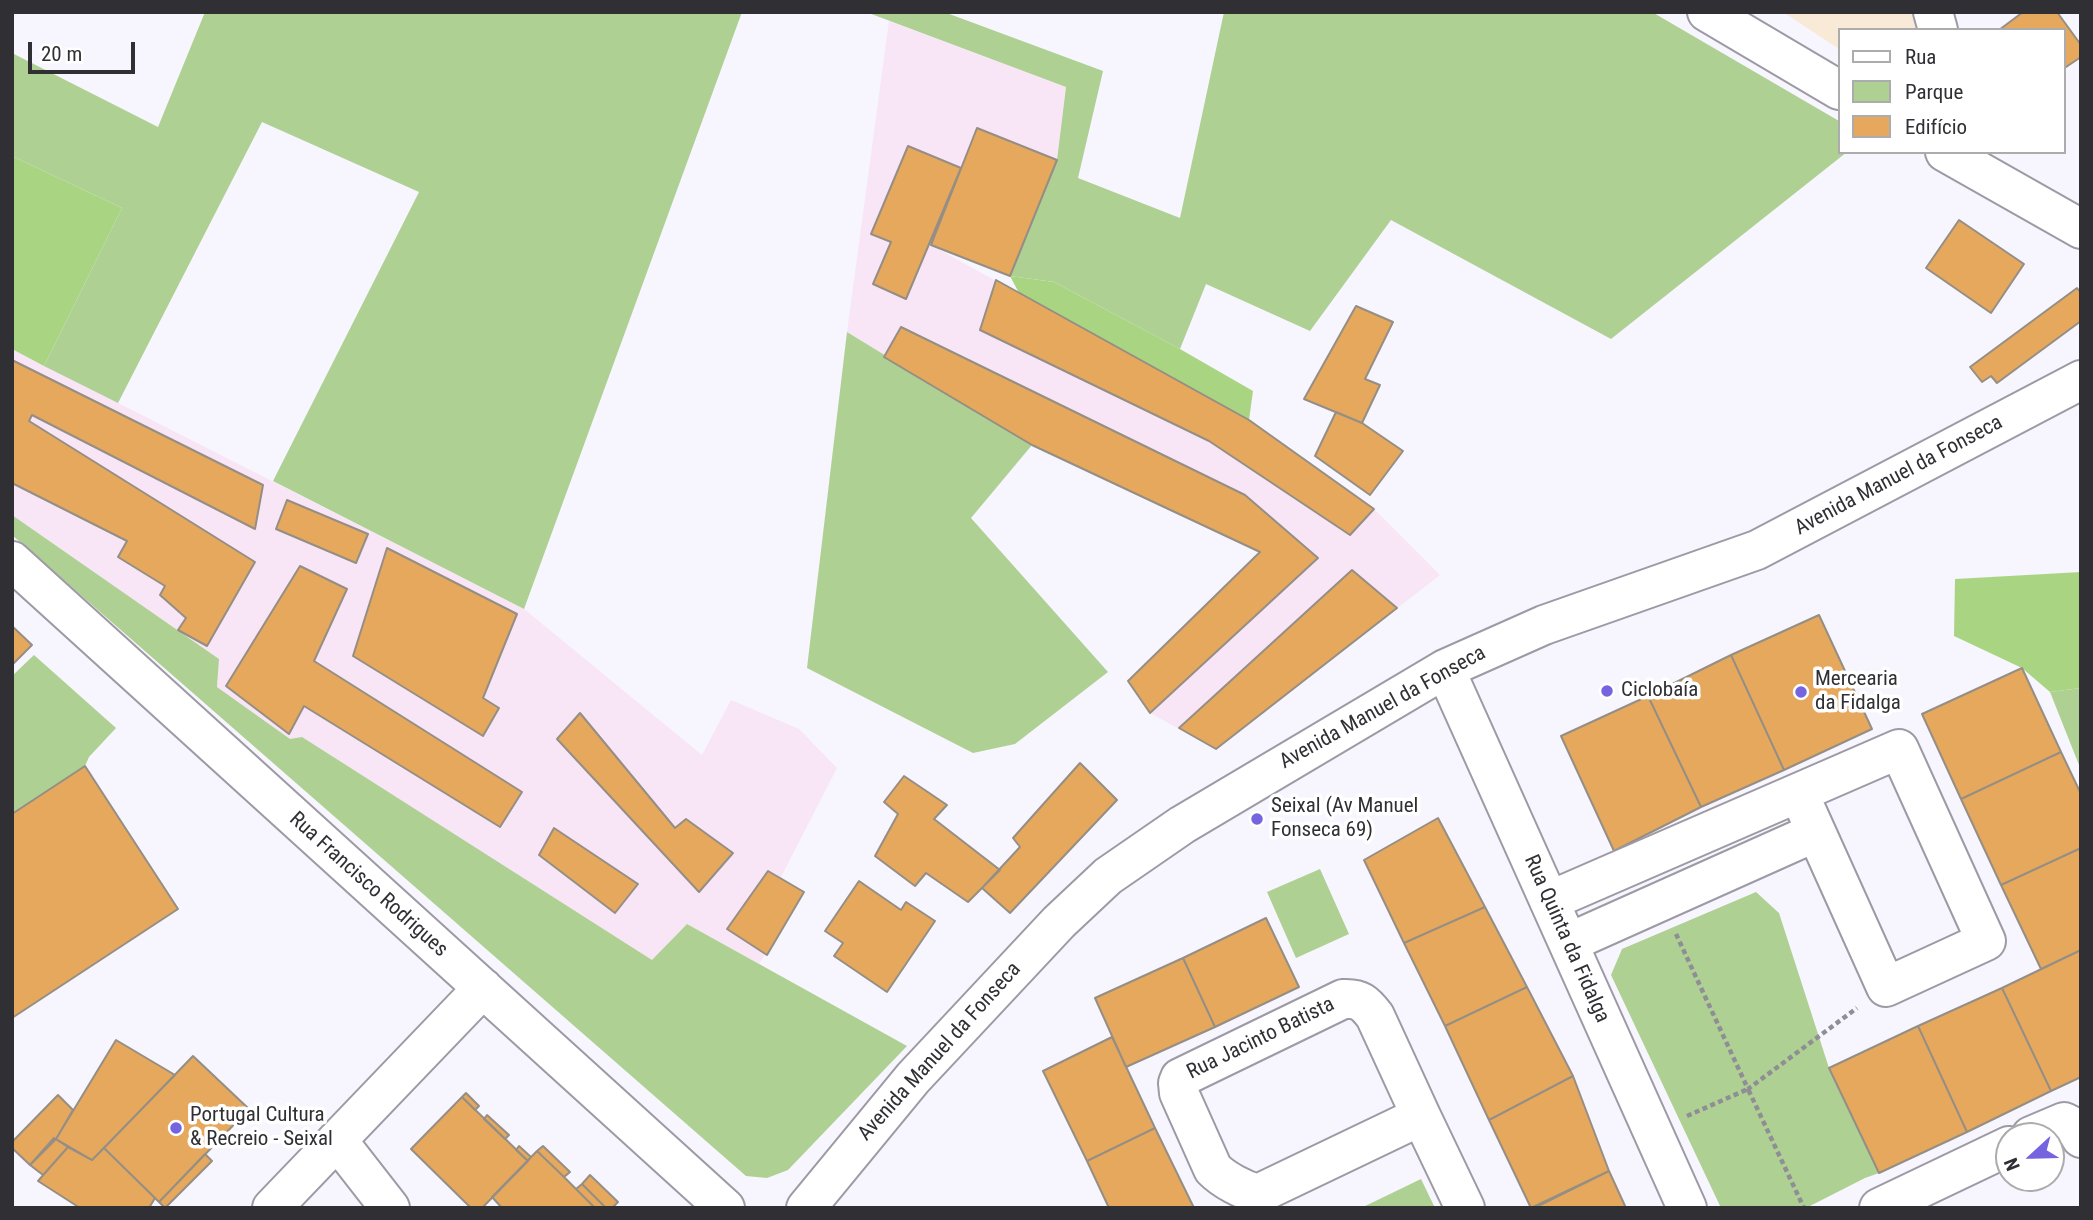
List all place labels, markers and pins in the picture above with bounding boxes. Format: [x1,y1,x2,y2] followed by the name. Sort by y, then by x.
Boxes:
[1815,667,1901,717] place label: Mercearia da Fidalga
[1621,678,1698,704] place label: Ciclobaía
[1599,683,1615,699] marker: Ciclobaía
[1793,684,1809,700] marker: Mercearia da Fidalga
[1271,794,1418,844] place label: Seixal (Av Manuel Fonseca 69)
[1249,811,1265,827] marker: Seixal (Av Manuel Fonseca 69)
[190,1103,333,1153] place label: Portugal Cultura & Recreio - Seixal
[168,1120,184,1136] marker: Portugal Cultura & Recreio - Seixal

